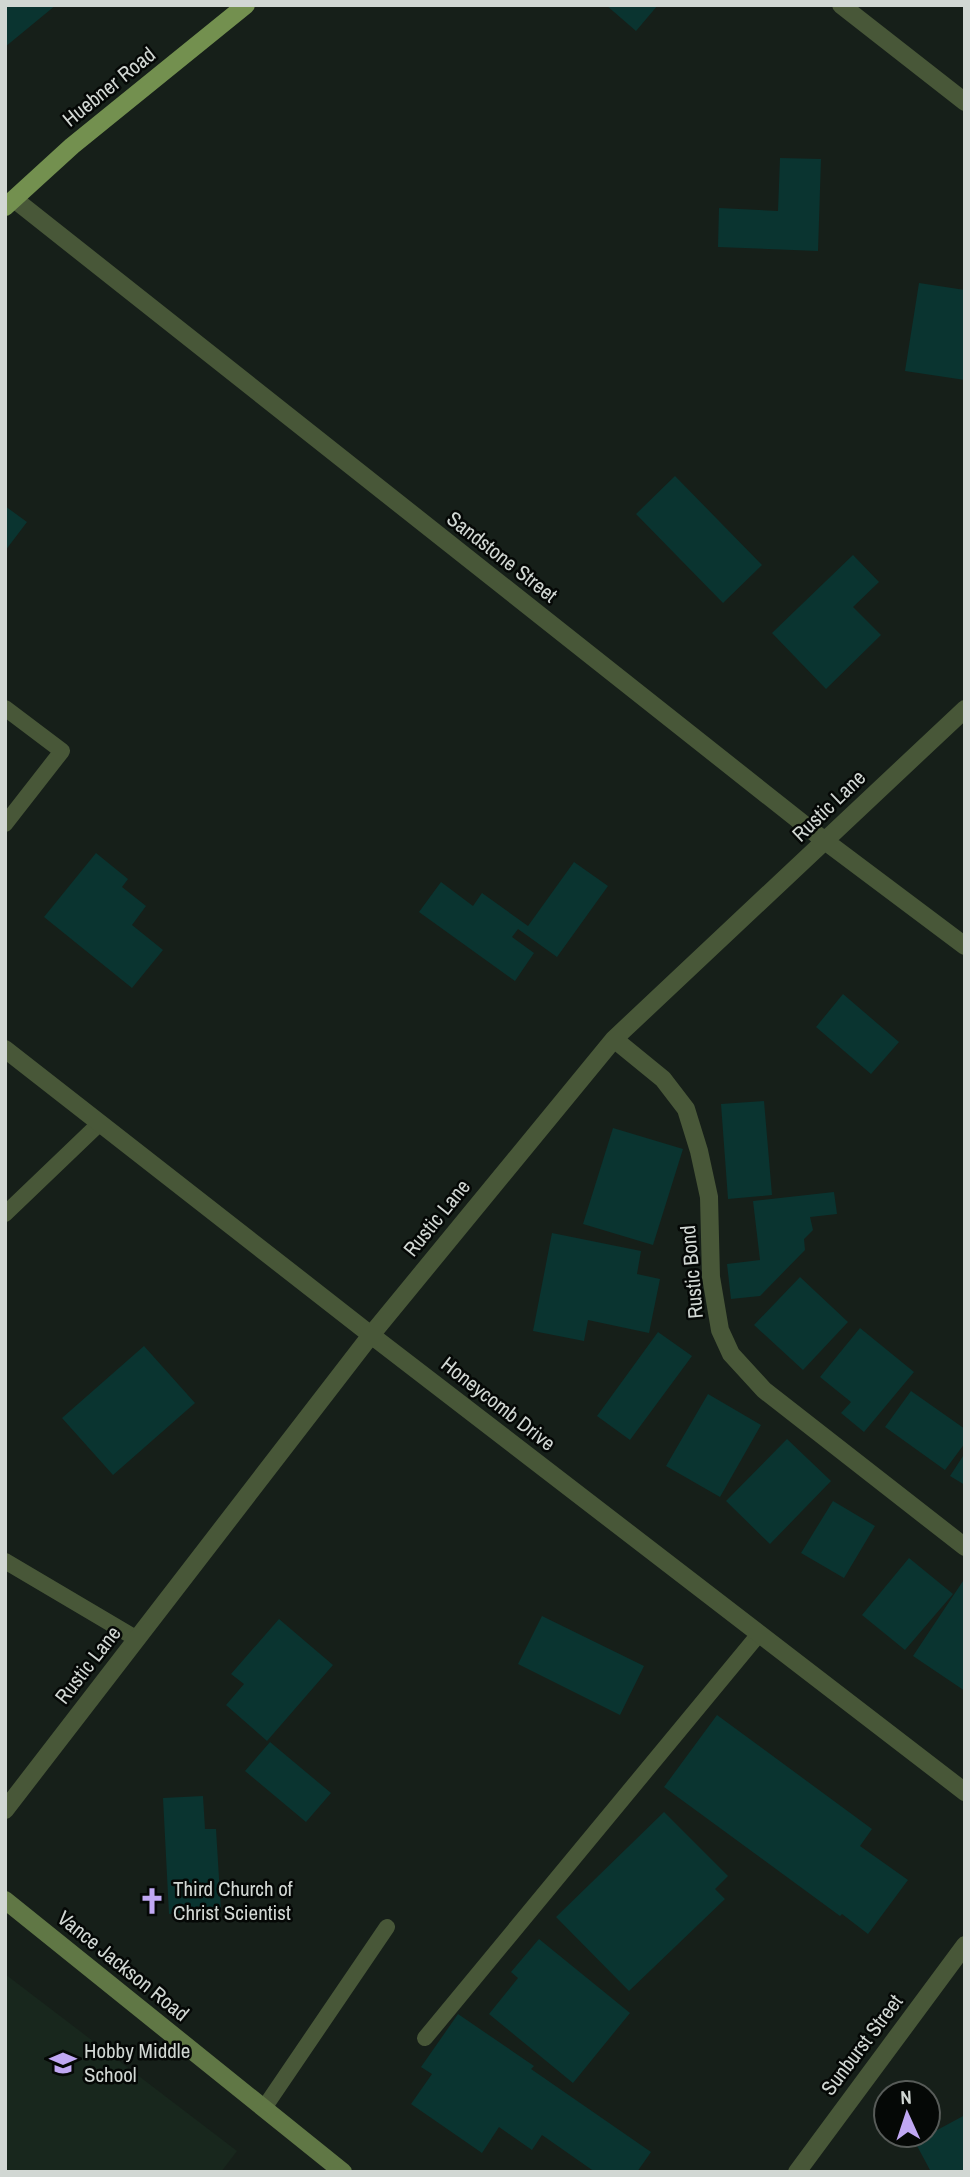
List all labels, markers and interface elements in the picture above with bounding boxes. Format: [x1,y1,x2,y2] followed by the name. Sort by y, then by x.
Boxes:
[56,40,161,133] street label: Huebner Road
[441,504,564,609] street label: Sandstone Street
[786,763,872,848] street label: Rustic Lane
[396,1173,477,1263] street label: Rustic Lane
[673,1224,710,1320] street label: Rustic Bond
[435,1350,562,1457] street label: Honeycomb Drive
[48,1620,127,1710] street label: Rustic Lane
[173,1874,293,1927] place label: Third Church of Christ Scientist
[137,1886,167,1916] church icon: Third Church of Christ Scientist
[51,1904,195,2028] street label: Vance Jackson Road
[814,1988,909,2101] street label: Sunburst Street
[84,2036,190,2089] place label: Hobby Middle School
[48,2048,78,2078] school or university icon: Hobby Middle School
[872,2079,942,2149] north arrow
[900,2084,912,2110] text: N

